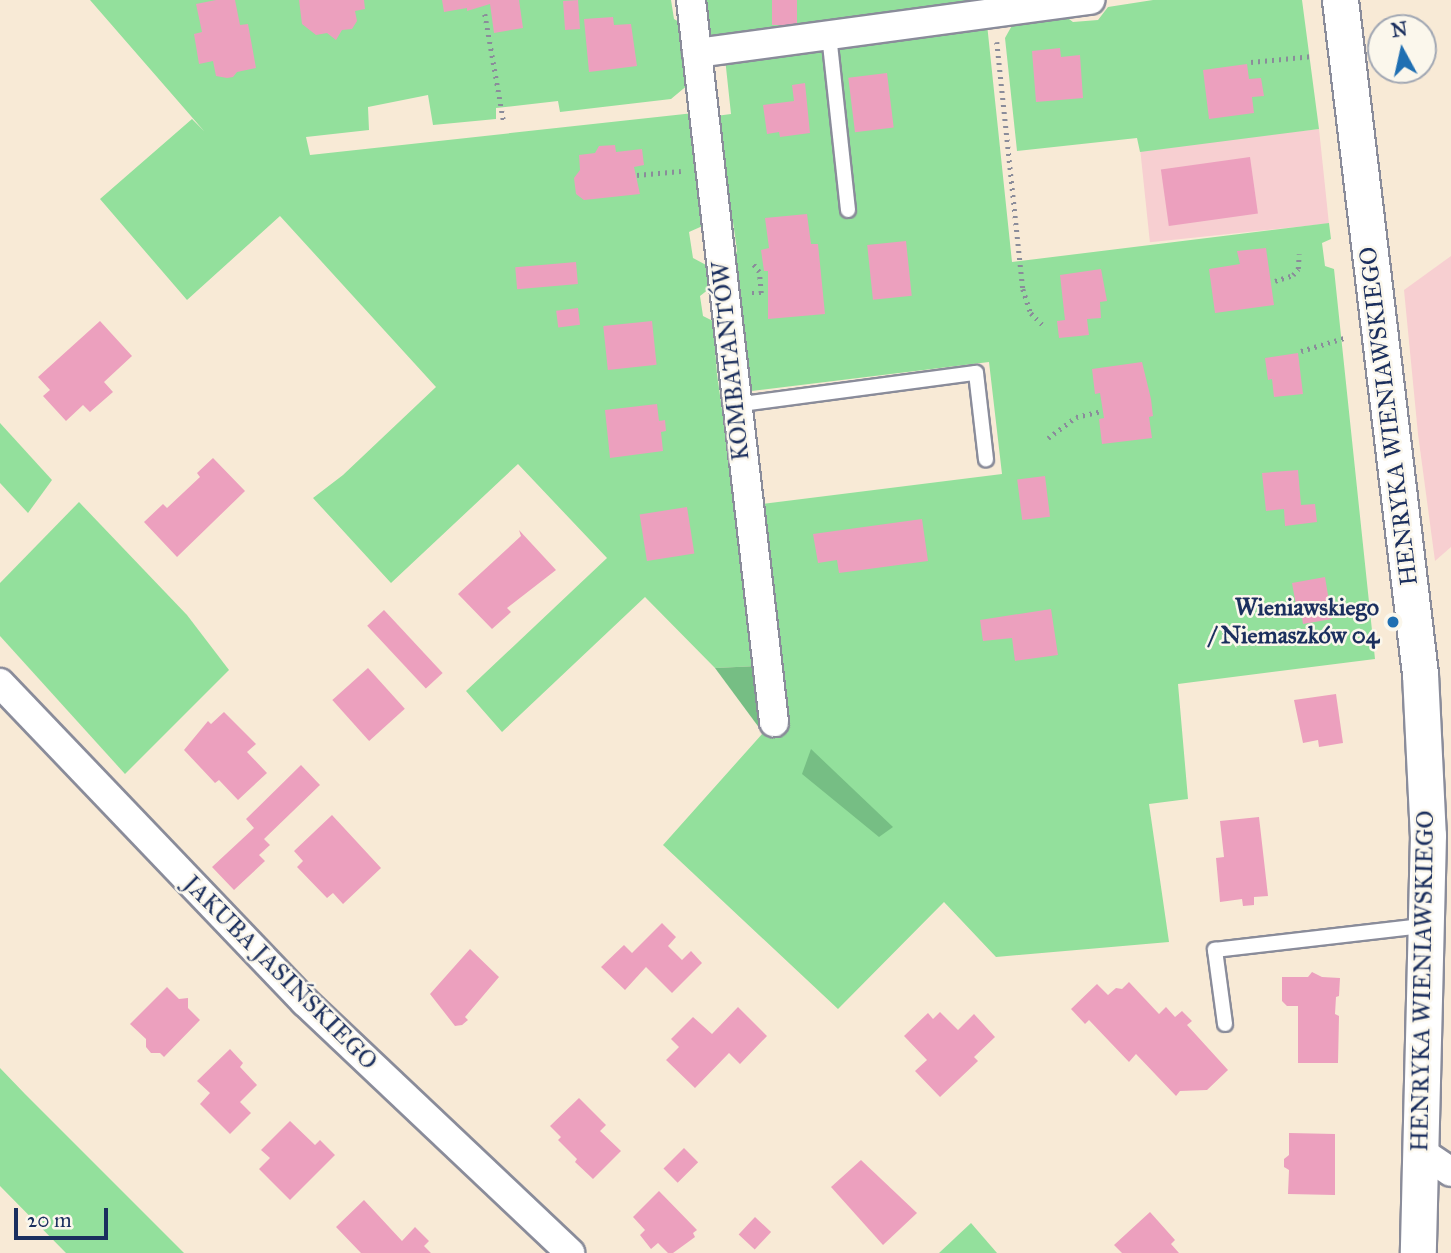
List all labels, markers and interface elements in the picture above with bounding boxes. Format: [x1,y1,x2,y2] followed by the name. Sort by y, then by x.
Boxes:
[1367,14,1437,84] north arrow
[1390,17,1409,42] text: N
[1354,245,1424,587] street label: HENRYKA WIENIAWSKIEGO
[706,260,756,462] street label: KOMBATANTÓW
[1209,594,1379,650] place label: Wieniawskiego / Niemaszków 04
[1385,614,1401,630] marker: Wieniawskiego / Niemaszków 04
[1406,810,1440,1152] street label: HENRYKA WIENIAWSKIEGO
[177,870,383,1076] street label: JAKUBA JASIŃSKIEGO
[18,1194,112,1238] scale bar
[27,1207,72,1233] text: 20 m

